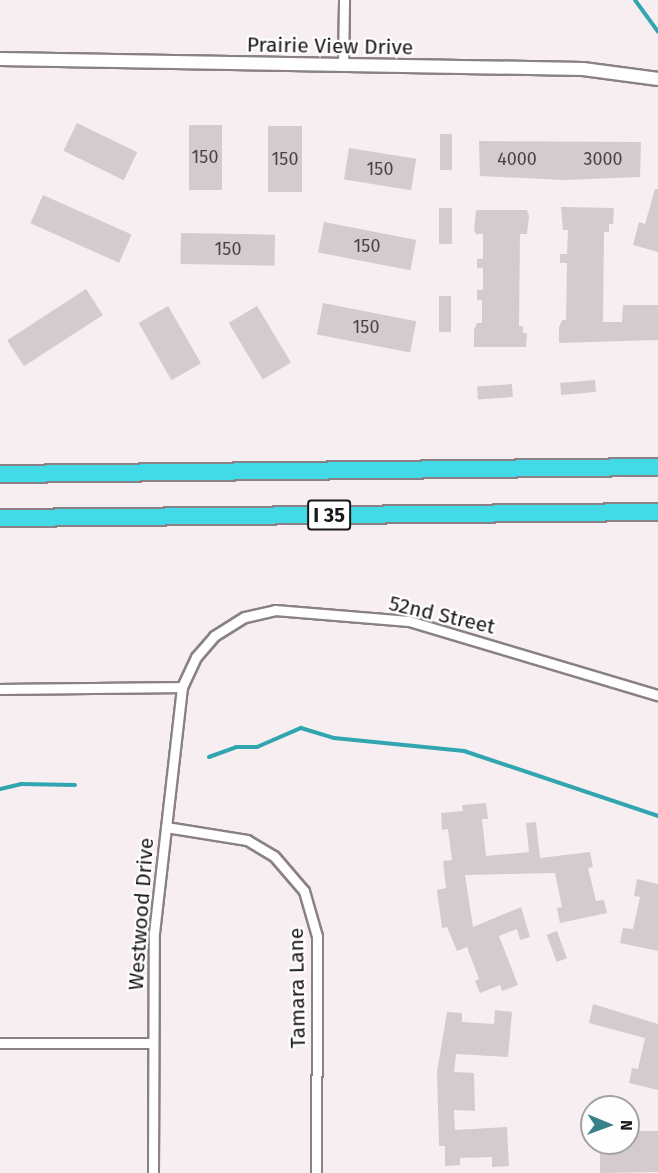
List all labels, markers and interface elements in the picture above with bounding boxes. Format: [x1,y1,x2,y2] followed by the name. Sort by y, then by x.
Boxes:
[247,32,413,60] street label: Prairie View Drive
[192,146,218,168] house number: 150
[272,148,298,170] house number: 150
[497,148,537,170] house number: 4000
[583,148,623,170] house number: 3000
[367,158,393,180] house number: 150
[354,235,380,257] house number: 150
[215,238,241,260] house number: 150
[353,316,379,338] house number: 150
[306,498,352,532] road number: I 35
[387,591,497,639] street label: 52nd Street
[123,837,159,991] street label: Westwood Drive
[283,928,311,1048] street label: Tamara Lane
[580,1095,640,1155] north arrow
[617,1120,636,1131] text: N

